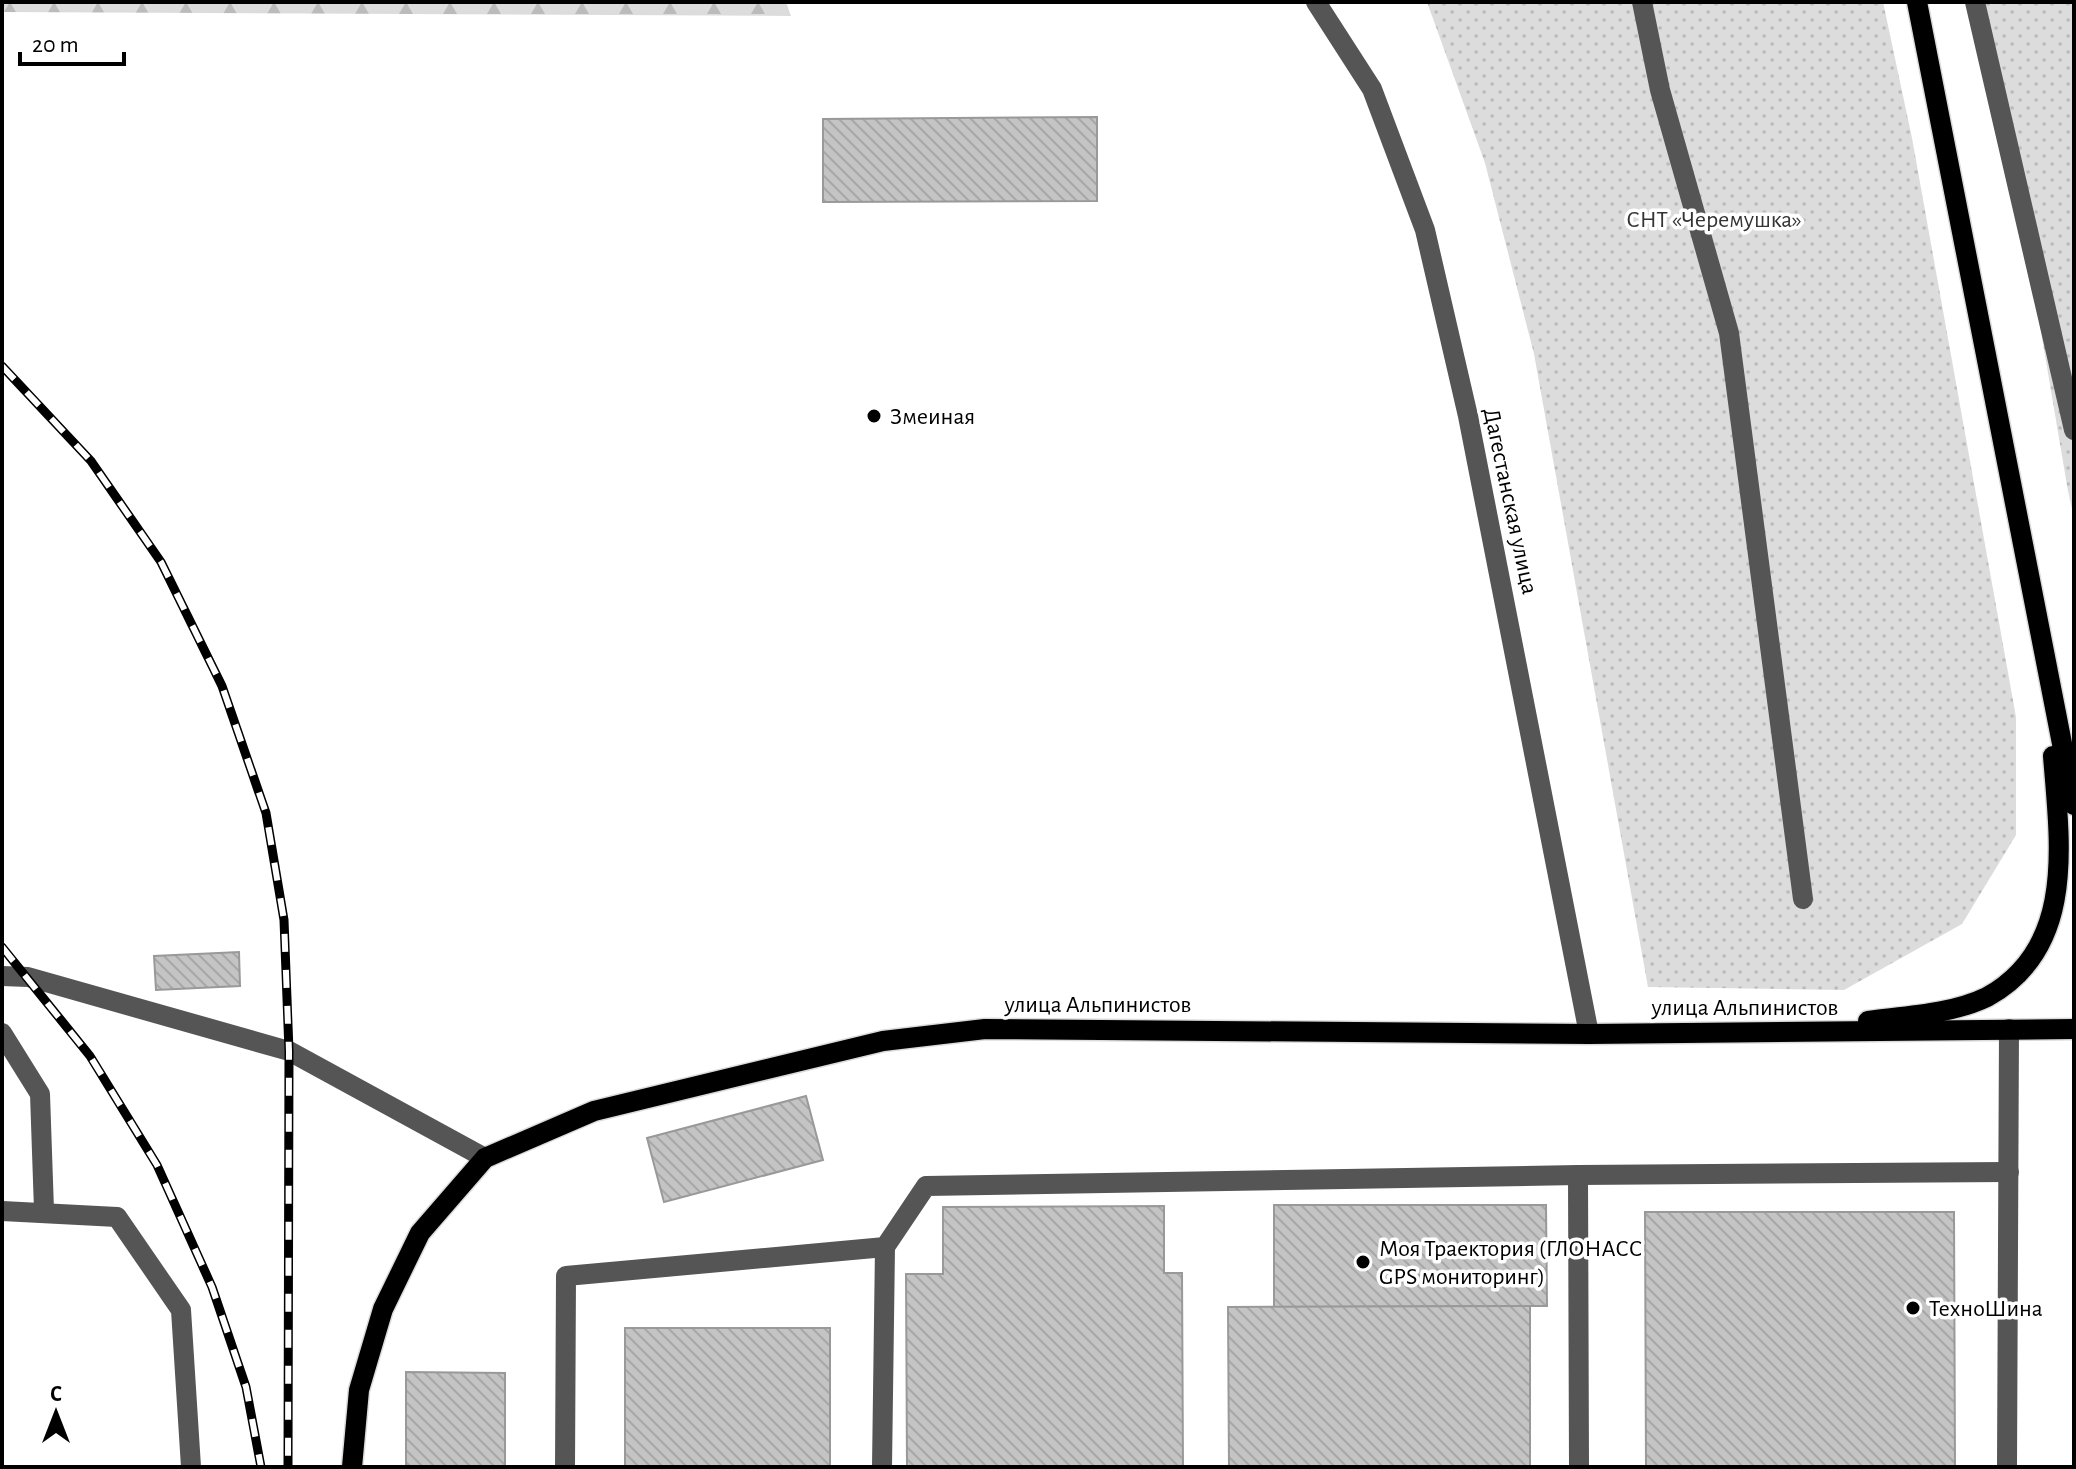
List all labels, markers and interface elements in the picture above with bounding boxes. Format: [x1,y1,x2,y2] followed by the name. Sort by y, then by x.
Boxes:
[20,16,124,66] scale bar
[32,33,79,57] text: 20 m
[1626,208,1802,232] park label: СНТ «Черемушка»
[890,405,975,429] place label: Змеиная
[1479,406,1542,597] street label: Дагестанская улица
[865,407,883,425] marker: Змеиная
[1004,993,1191,1017] street label: улица Альпинистов
[1651,996,1838,1020] street label: улица Альпинистов
[1379,1237,1642,1289] place label: Моя Траектория (ГЛОНАСС GPS мониторинг)
[1354,1253,1372,1271] marker: Моя Траектория (ГЛОНАСС GPS мониторинг)
[1929,1297,2043,1321] place label: ТехноШина
[1904,1299,1922,1317] marker: ТехноШина
[16,1373,96,1453] north arrow
[50,1383,62,1405] text: С

